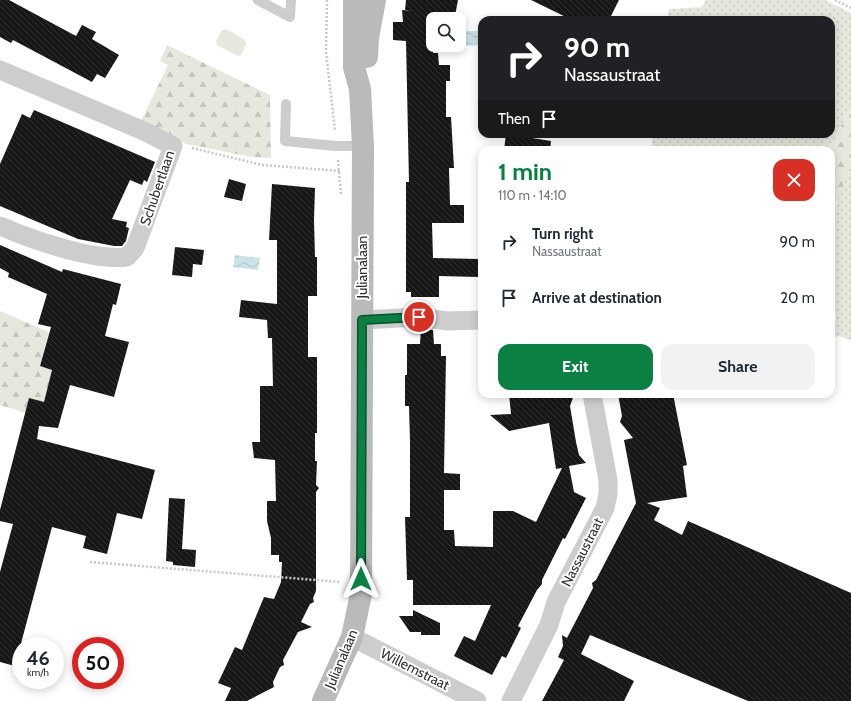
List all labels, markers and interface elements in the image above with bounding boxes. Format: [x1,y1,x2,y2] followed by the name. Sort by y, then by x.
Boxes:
[426,12,466,52] map controls
[426,12,466,52] button: search
[564,30,630,64] text: 90 m
[498,32,550,84] icon: right
[564,64,660,86] text: Nassaustraat
[538,108,560,130] icon: arrive
[498,110,530,128] text: Then
[136,148,178,228] street label: Schubertlaan
[498,157,552,186] text: 1 min
[773,159,815,201] button: close
[498,187,567,203] text: 110 m · 14:10
[532,225,593,243] text: Turn right
[498,231,520,253] icon: right
[779,233,815,251] text: 90 m
[353,235,371,299] street label: Julianalaan
[532,243,602,259] text: Nassaustraat
[498,287,520,309] icon: arrive
[532,289,662,307] text: Arrive at destination
[780,289,815,307] text: 20 m
[402,300,436,334] pin
[408,306,430,328] icon: arrive
[498,344,653,390] button: Exit
[661,344,815,390] button: Share
[557,514,607,589] street label: Nassaustraat
[340,558,382,600] position arrow
[320,626,362,692] street label: Julianalaan
[72,637,124,689] speed limit sign: 50
[378,644,453,694] street label: Willemstraat
[26,646,50,670] text: 46
[27,666,49,679] text: km/h

